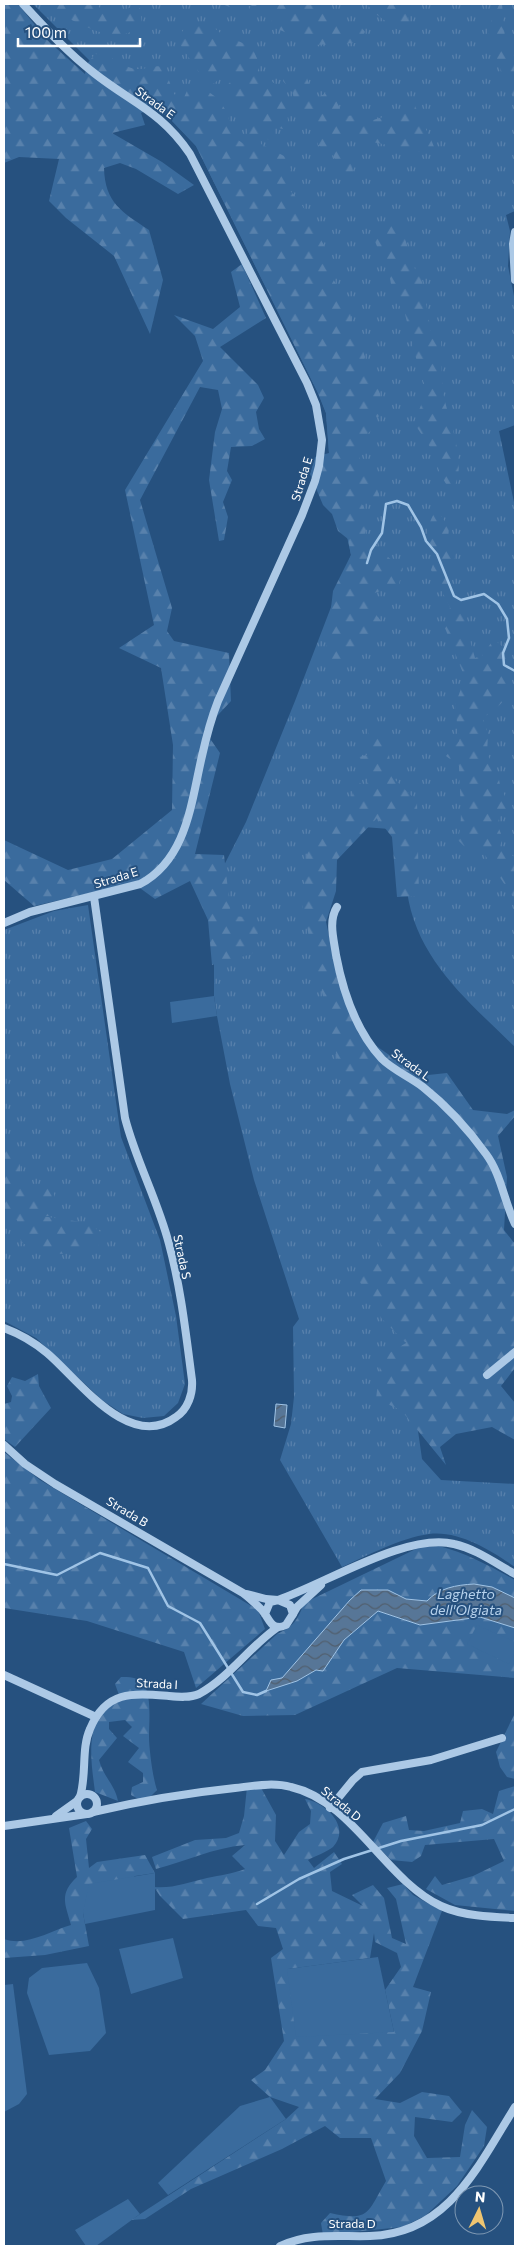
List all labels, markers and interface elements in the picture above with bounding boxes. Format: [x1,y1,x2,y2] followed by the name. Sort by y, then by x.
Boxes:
[18,15,140,47] scale bar
[25,23,67,41] text: 100 m
[133,83,178,121] street label: Strada E
[288,455,314,502] street label: Strada E
[92,864,139,890] street label: Strada E
[389,1045,434,1083] street label: Strada L
[171,1233,195,1280] street label: Strada S
[104,1493,151,1529] street label: Strada B
[430,1585,502,1618] water label: Laghetto dell'Olgiata
[136,1675,178,1691] street label: Strada I
[319,1783,364,1824] street label: Strada D
[454,2185,504,2235] north arrow
[474,2188,486,2205] text: N
[328,2216,376,2230] street label: Strada D

